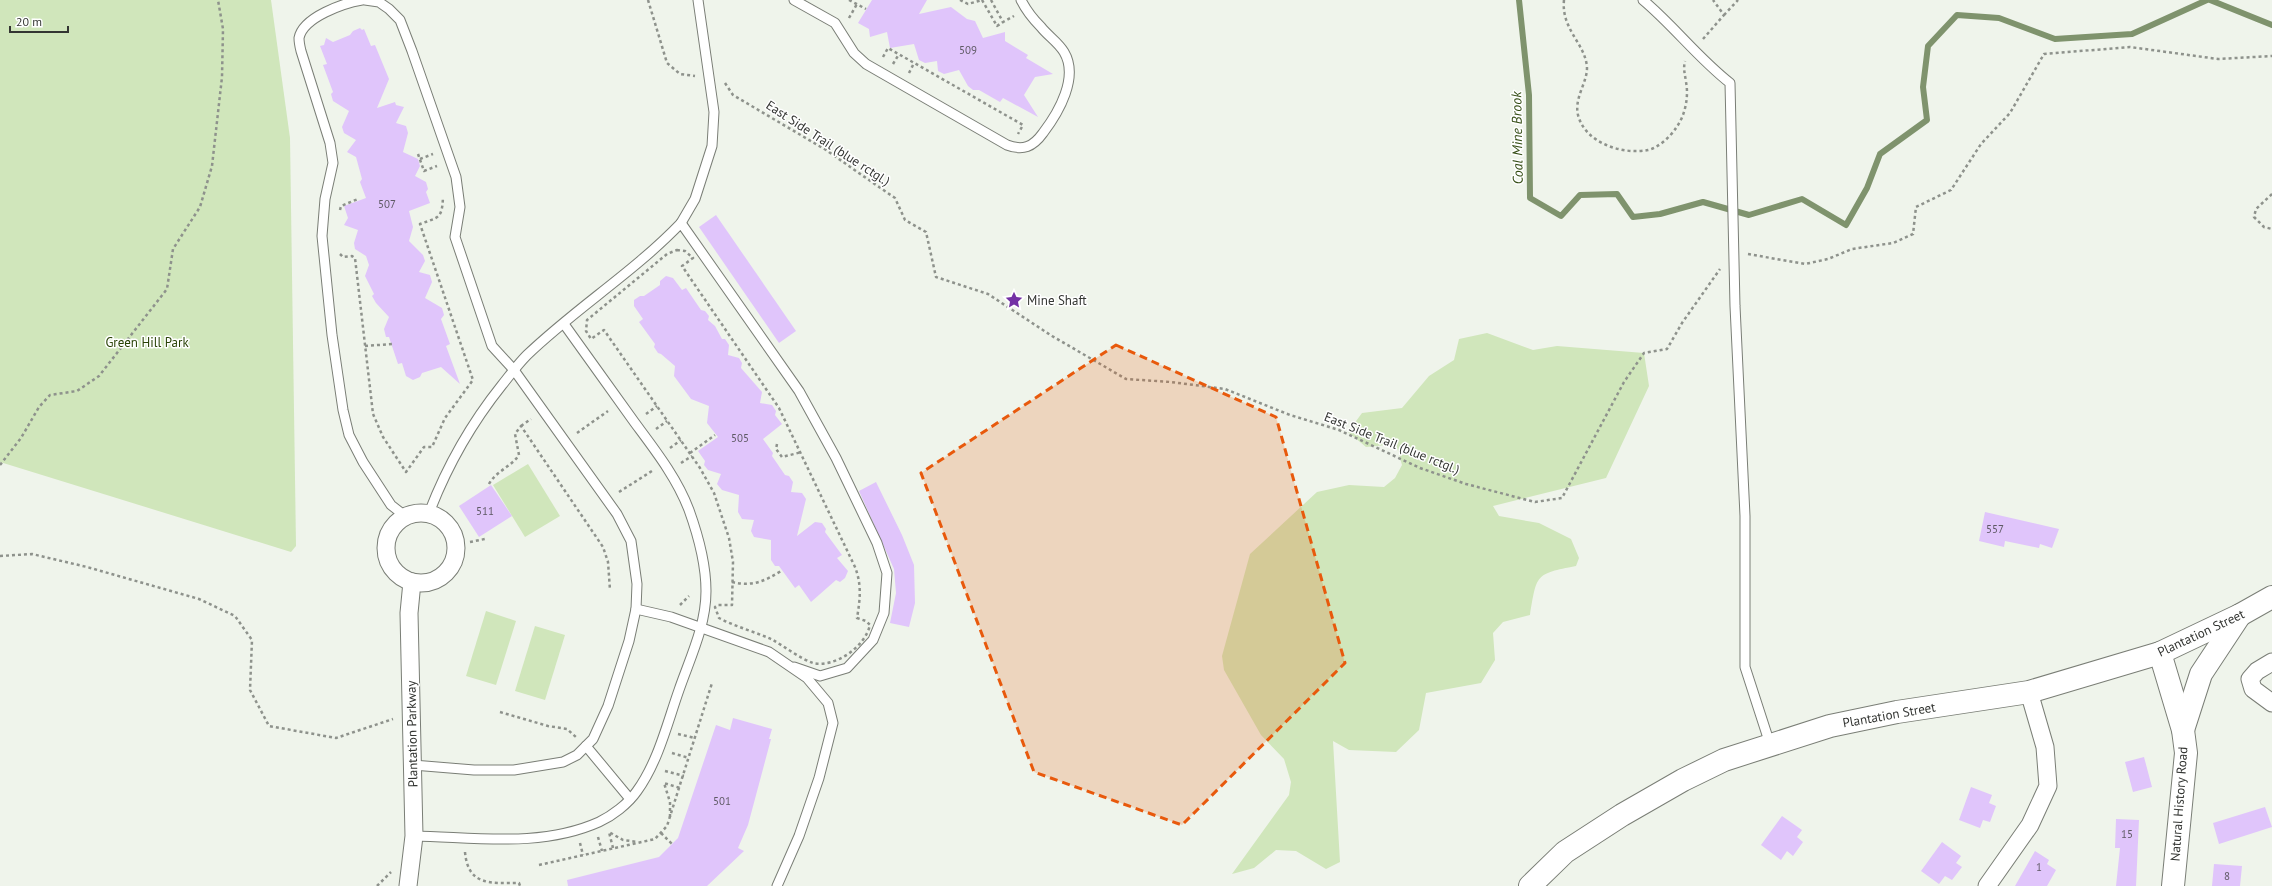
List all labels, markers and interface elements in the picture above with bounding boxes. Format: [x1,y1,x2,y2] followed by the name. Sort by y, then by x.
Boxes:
[10,8,68,34] scale bar
[16,14,42,29] text: 20 m
[959,43,977,57] house number: 509
[1507,91,1527,185] water label: Coal Mine Brook
[763,96,893,190] street label: East Side Trail (blue rctgl.)
[378,197,396,211] house number: 507
[1004,290,1024,310] place icon: Mine Shaft
[1027,292,1087,309] place label: Mine Shaft
[105,334,189,351] park label: Green Hill Park
[1322,408,1462,478] street label: East Side Trail (blue rctgl.)
[731,431,749,445] house number: 505
[476,504,494,518] house number: 511
[1986,522,2004,536] house number: 557
[2155,605,2248,661] street label: Plantation Street
[403,680,421,788] street label: Plantation Parkway
[1841,698,1937,732] street label: Plantation Street
[2167,746,2191,862] street label: Natural History Road
[713,794,731,808] house number: 501
[2121,827,2133,841] house number: 15
[2036,860,2042,874] house number: 1
[2224,869,2230,883] house number: 8

